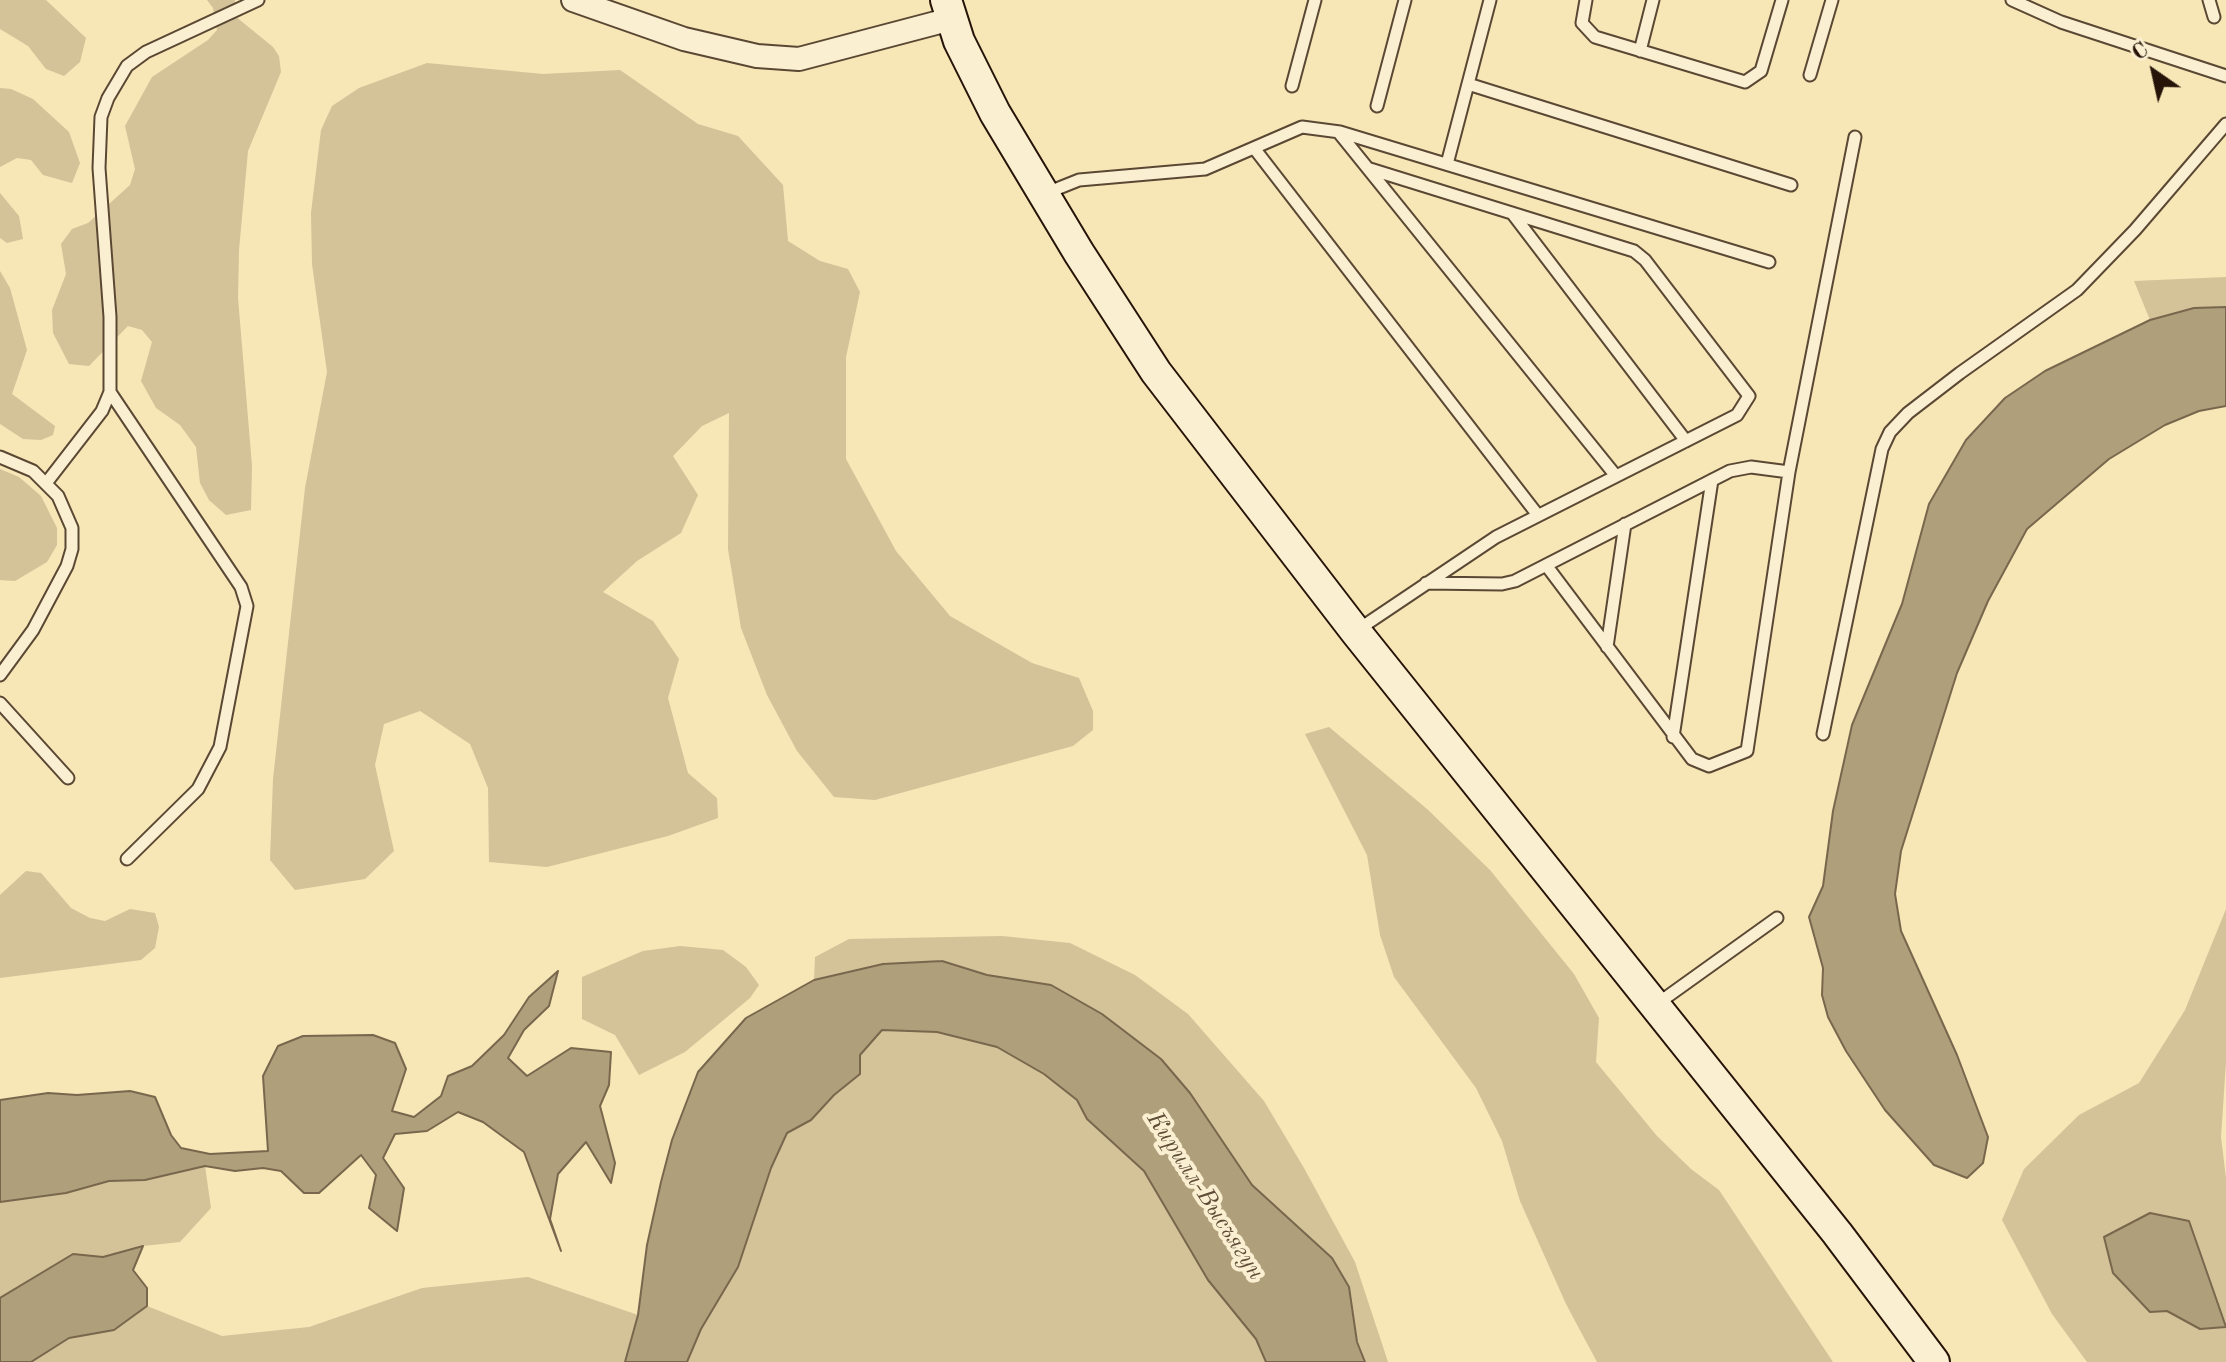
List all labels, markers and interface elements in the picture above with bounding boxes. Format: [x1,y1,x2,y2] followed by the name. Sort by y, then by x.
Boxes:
[2114,32,2194,112] north arrow
[2128,39,2153,65] text: С
[1140,1107,1270,1285] water label: Кирилл-Высъягун

